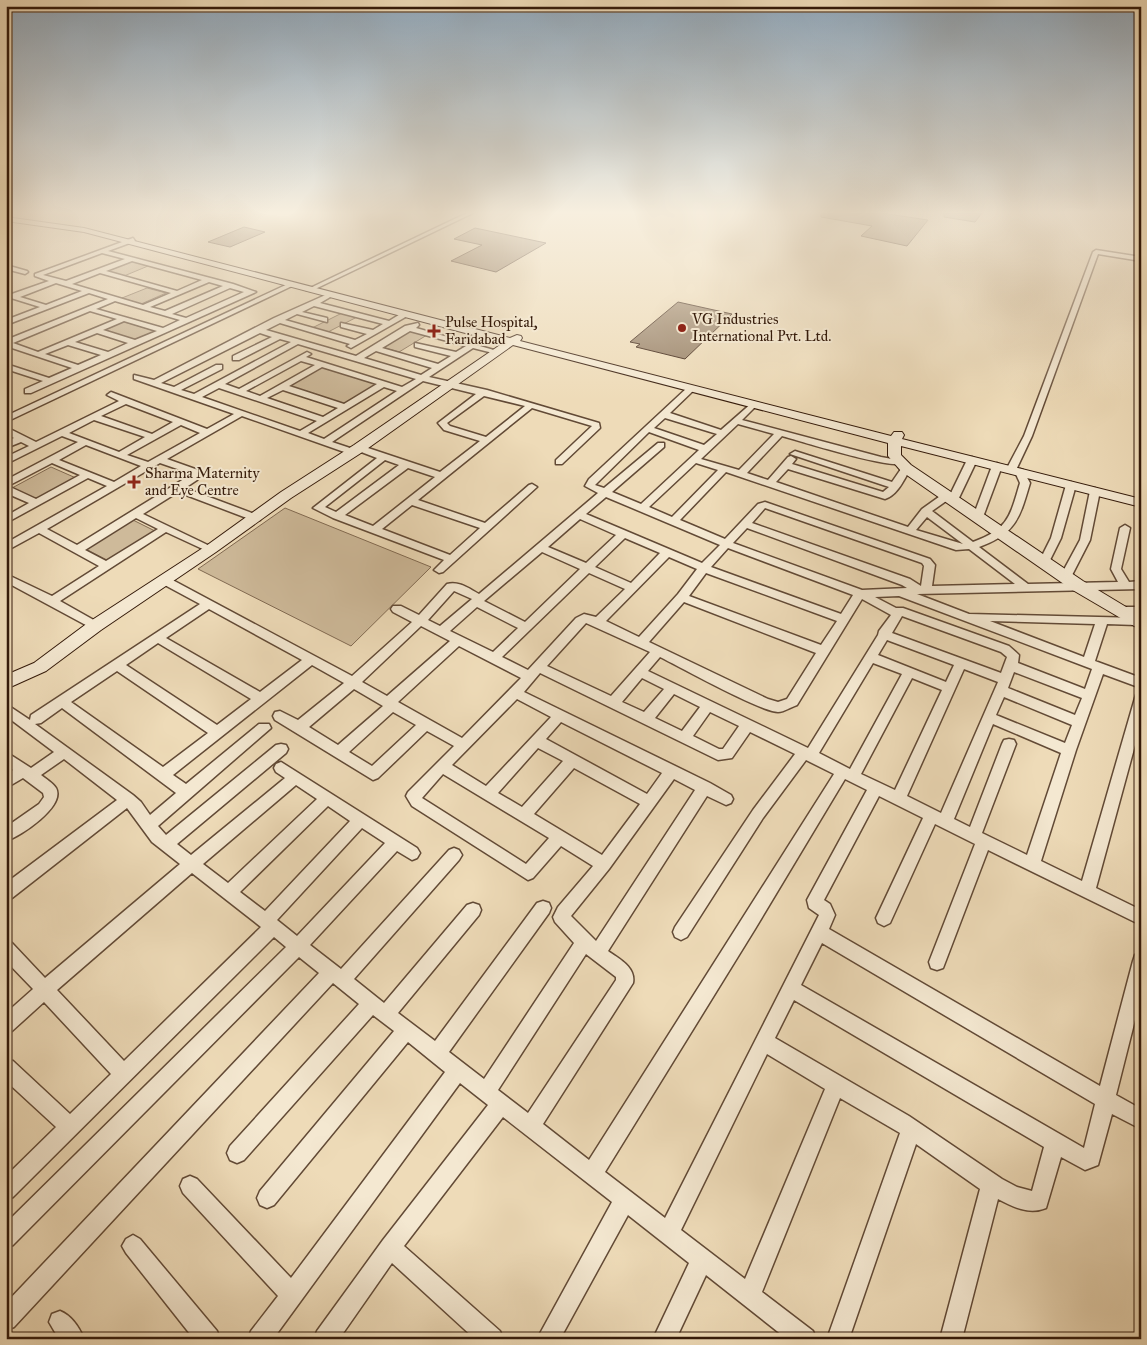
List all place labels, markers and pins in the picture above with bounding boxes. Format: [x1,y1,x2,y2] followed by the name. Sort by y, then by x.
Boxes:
[691,310,831,345] place label: VG Industries International Pvt. Ltd.
[445,313,538,348] place label: Pulse Hospital, Faridabad
[676,322,688,334] marker: VG Industries International Pvt. Ltd.
[427,324,441,338] marker: Pulse Hospital, Faridabad
[145,464,261,499] place label: Sharma Maternity and Eye Centre
[127,475,141,489] marker: Sharma Maternity and Eye Centre

